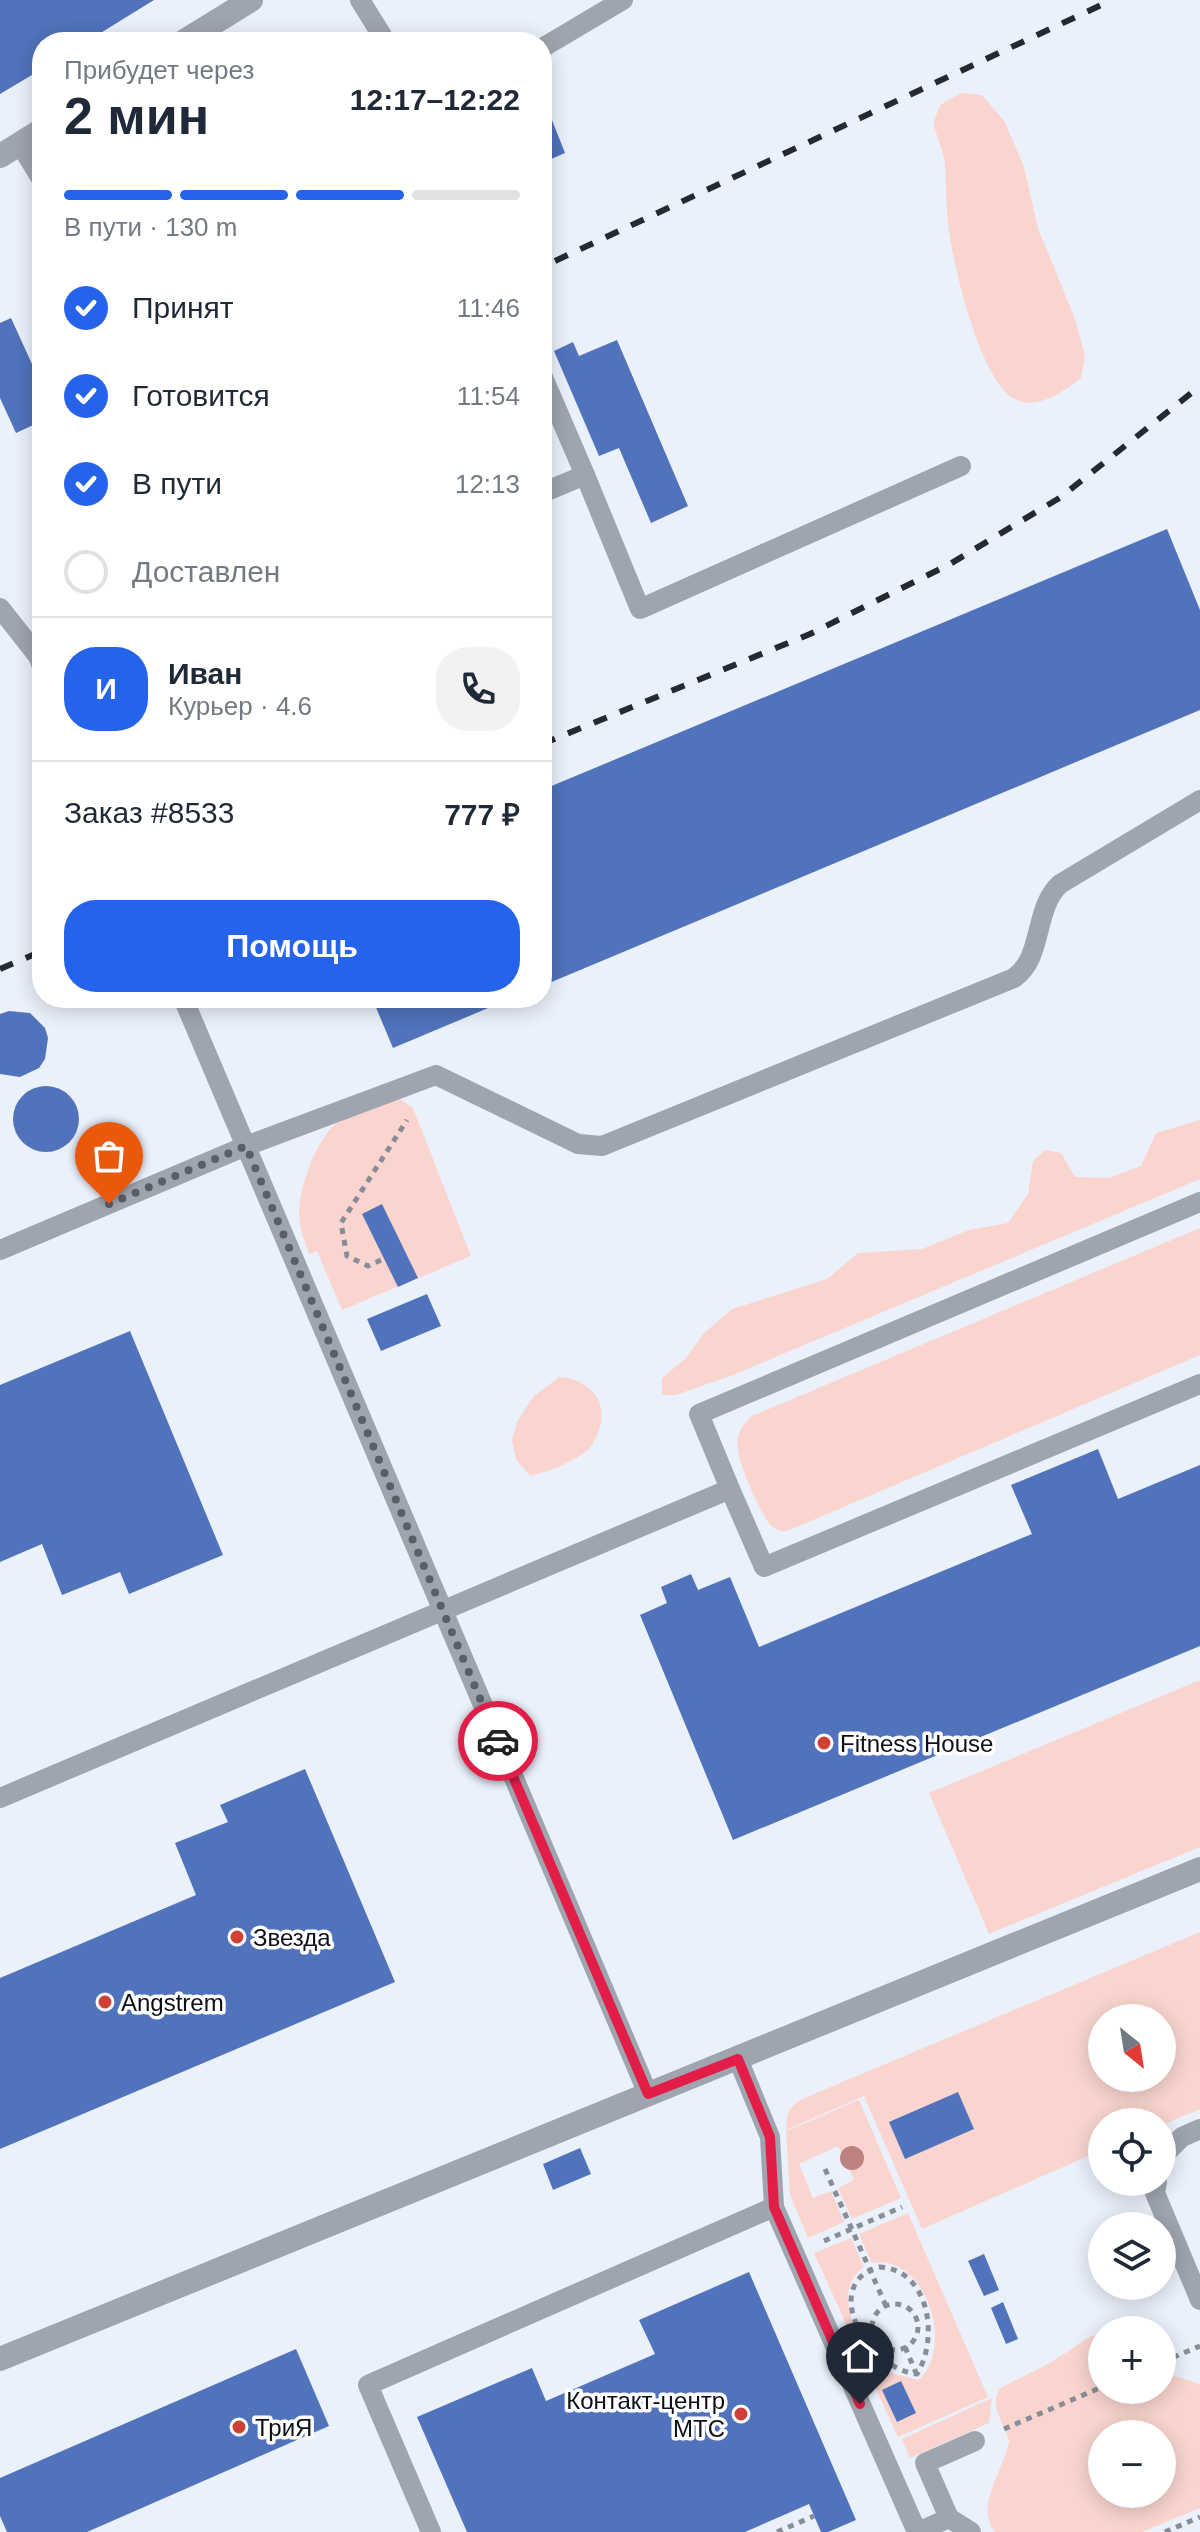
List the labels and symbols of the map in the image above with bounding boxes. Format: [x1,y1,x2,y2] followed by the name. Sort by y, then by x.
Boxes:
[75,1122,143,1204] pin
[458,1701,538,1781] courier
[840,1730,993,1757] place label: Fitness House
[815,1734,833,1752] marker: Fitness House
[253,1924,331,1951] place label: Звезда
[228,1928,246,1946] marker: Звезда
[121,1989,224,2016] place label: Angstrem
[96,1993,114,2011] marker: Angstrem
[1088,2004,1176,2092] north arrow
[826,2322,894,2404] pin
[566,2387,725,2442] place label: Контакт-центр МТС
[732,2405,750,2423] marker: Контакт-центр МТС
[255,2414,312,2441] place label: ТриЯ
[230,2418,248,2436] marker: ТриЯ

